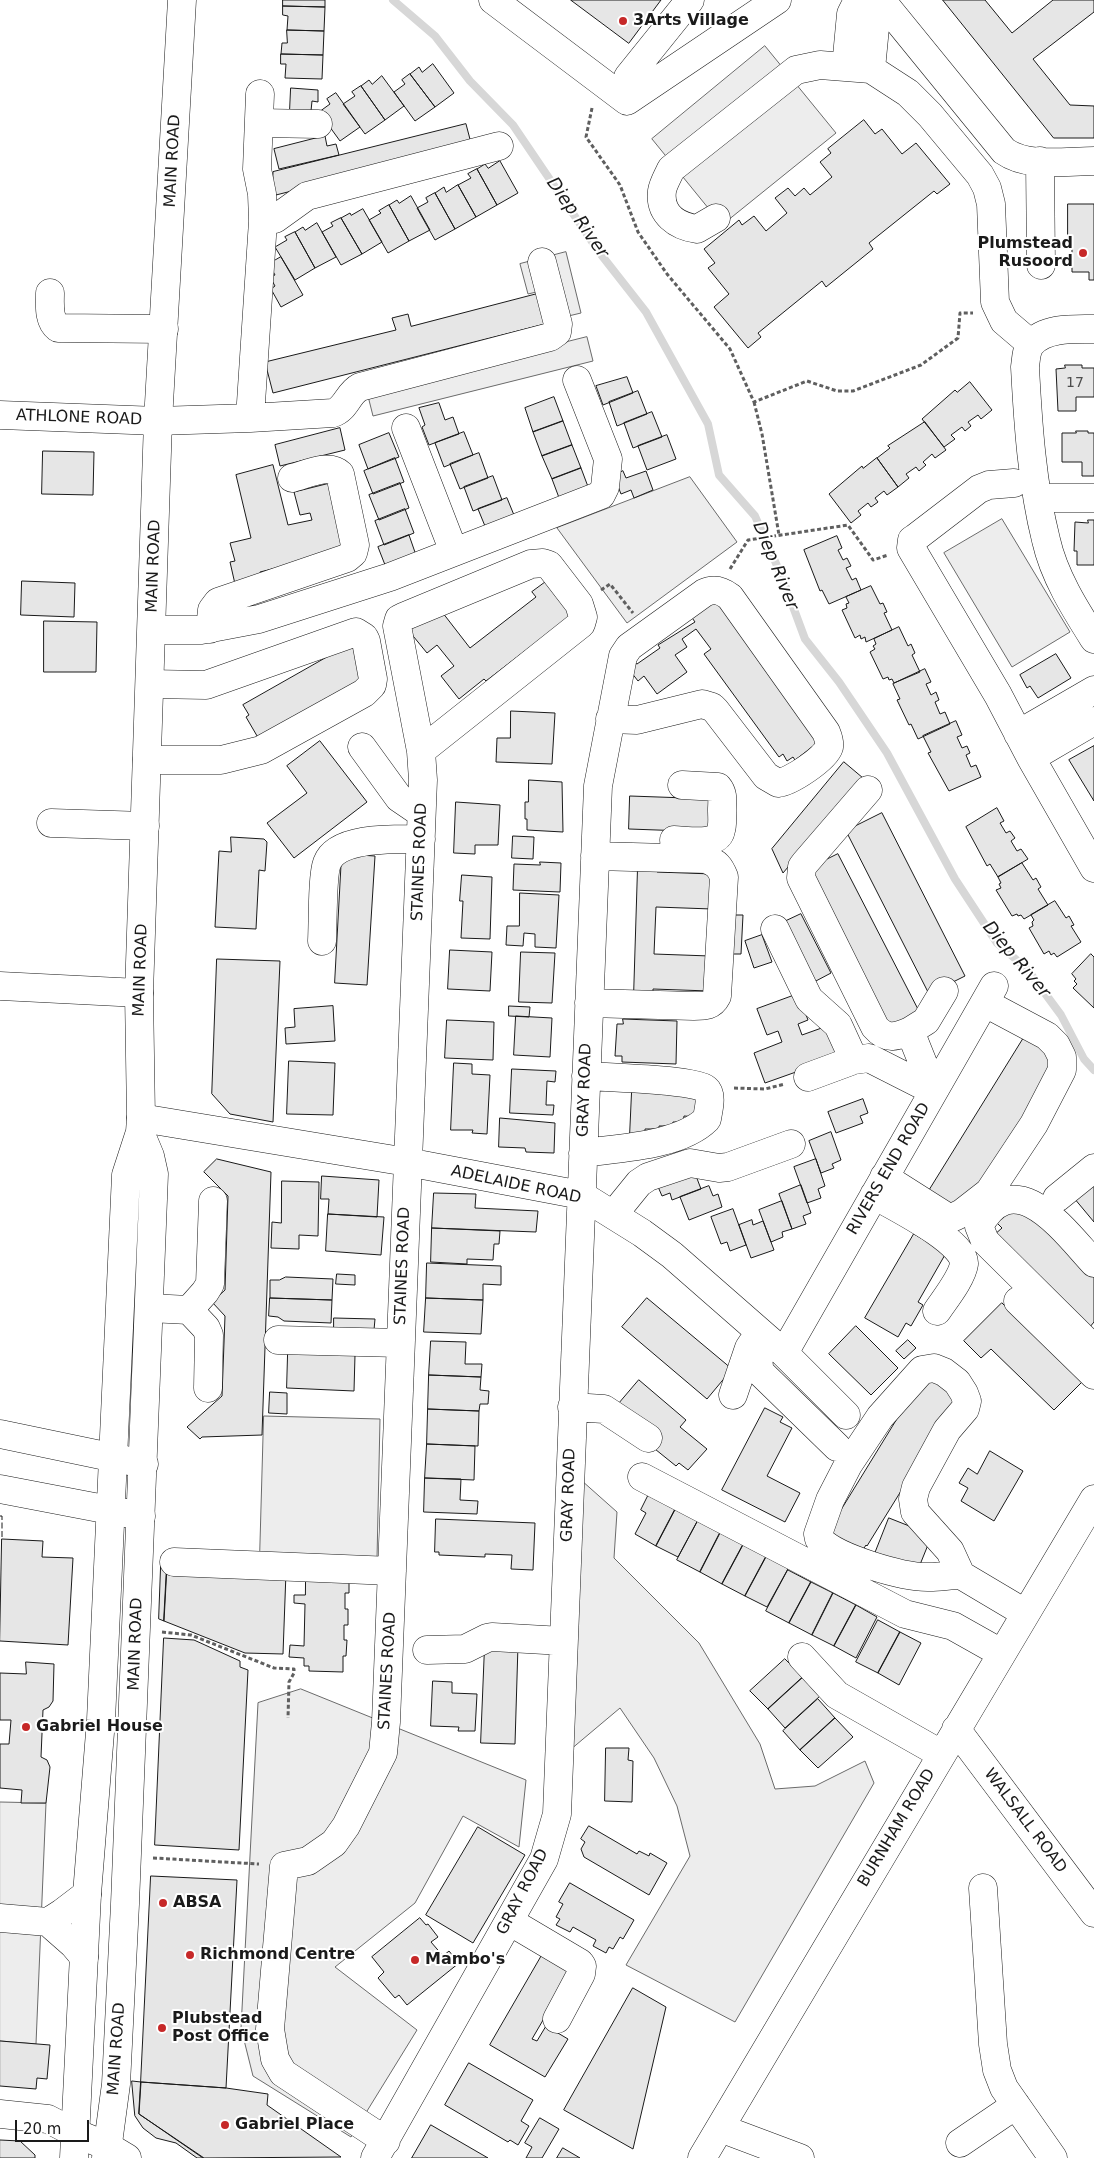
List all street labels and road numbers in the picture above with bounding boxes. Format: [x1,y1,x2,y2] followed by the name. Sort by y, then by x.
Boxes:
[161,114,185,208] street label: MAIN ROAD
[16,406,142,430] street label: ATHLONE ROAD
[143,519,165,613] street label: MAIN ROAD
[408,803,432,921] street label: STAINES ROAD
[130,923,152,1017] street label: MAIN ROAD
[574,1043,596,1137] street label: GRAY ROAD
[843,1099,935,1239] street label: RIVERS END ROAD
[449,1162,583,1208] street label: ADELAIDE ROAD
[391,1207,415,1325] street label: STAINES ROAD
[558,1448,580,1542] street label: GRAY ROAD
[125,1597,147,1691] street label: MAIN ROAD
[375,1611,401,1731] street label: STAINES ROAD
[854,1765,940,1891] street label: BURNHAM ROAD
[979,1765,1071,1877] street label: WALSALL ROAD
[493,1846,553,1938] street label: GRAY ROAD
[104,2002,130,2096] street label: MAIN ROAD

